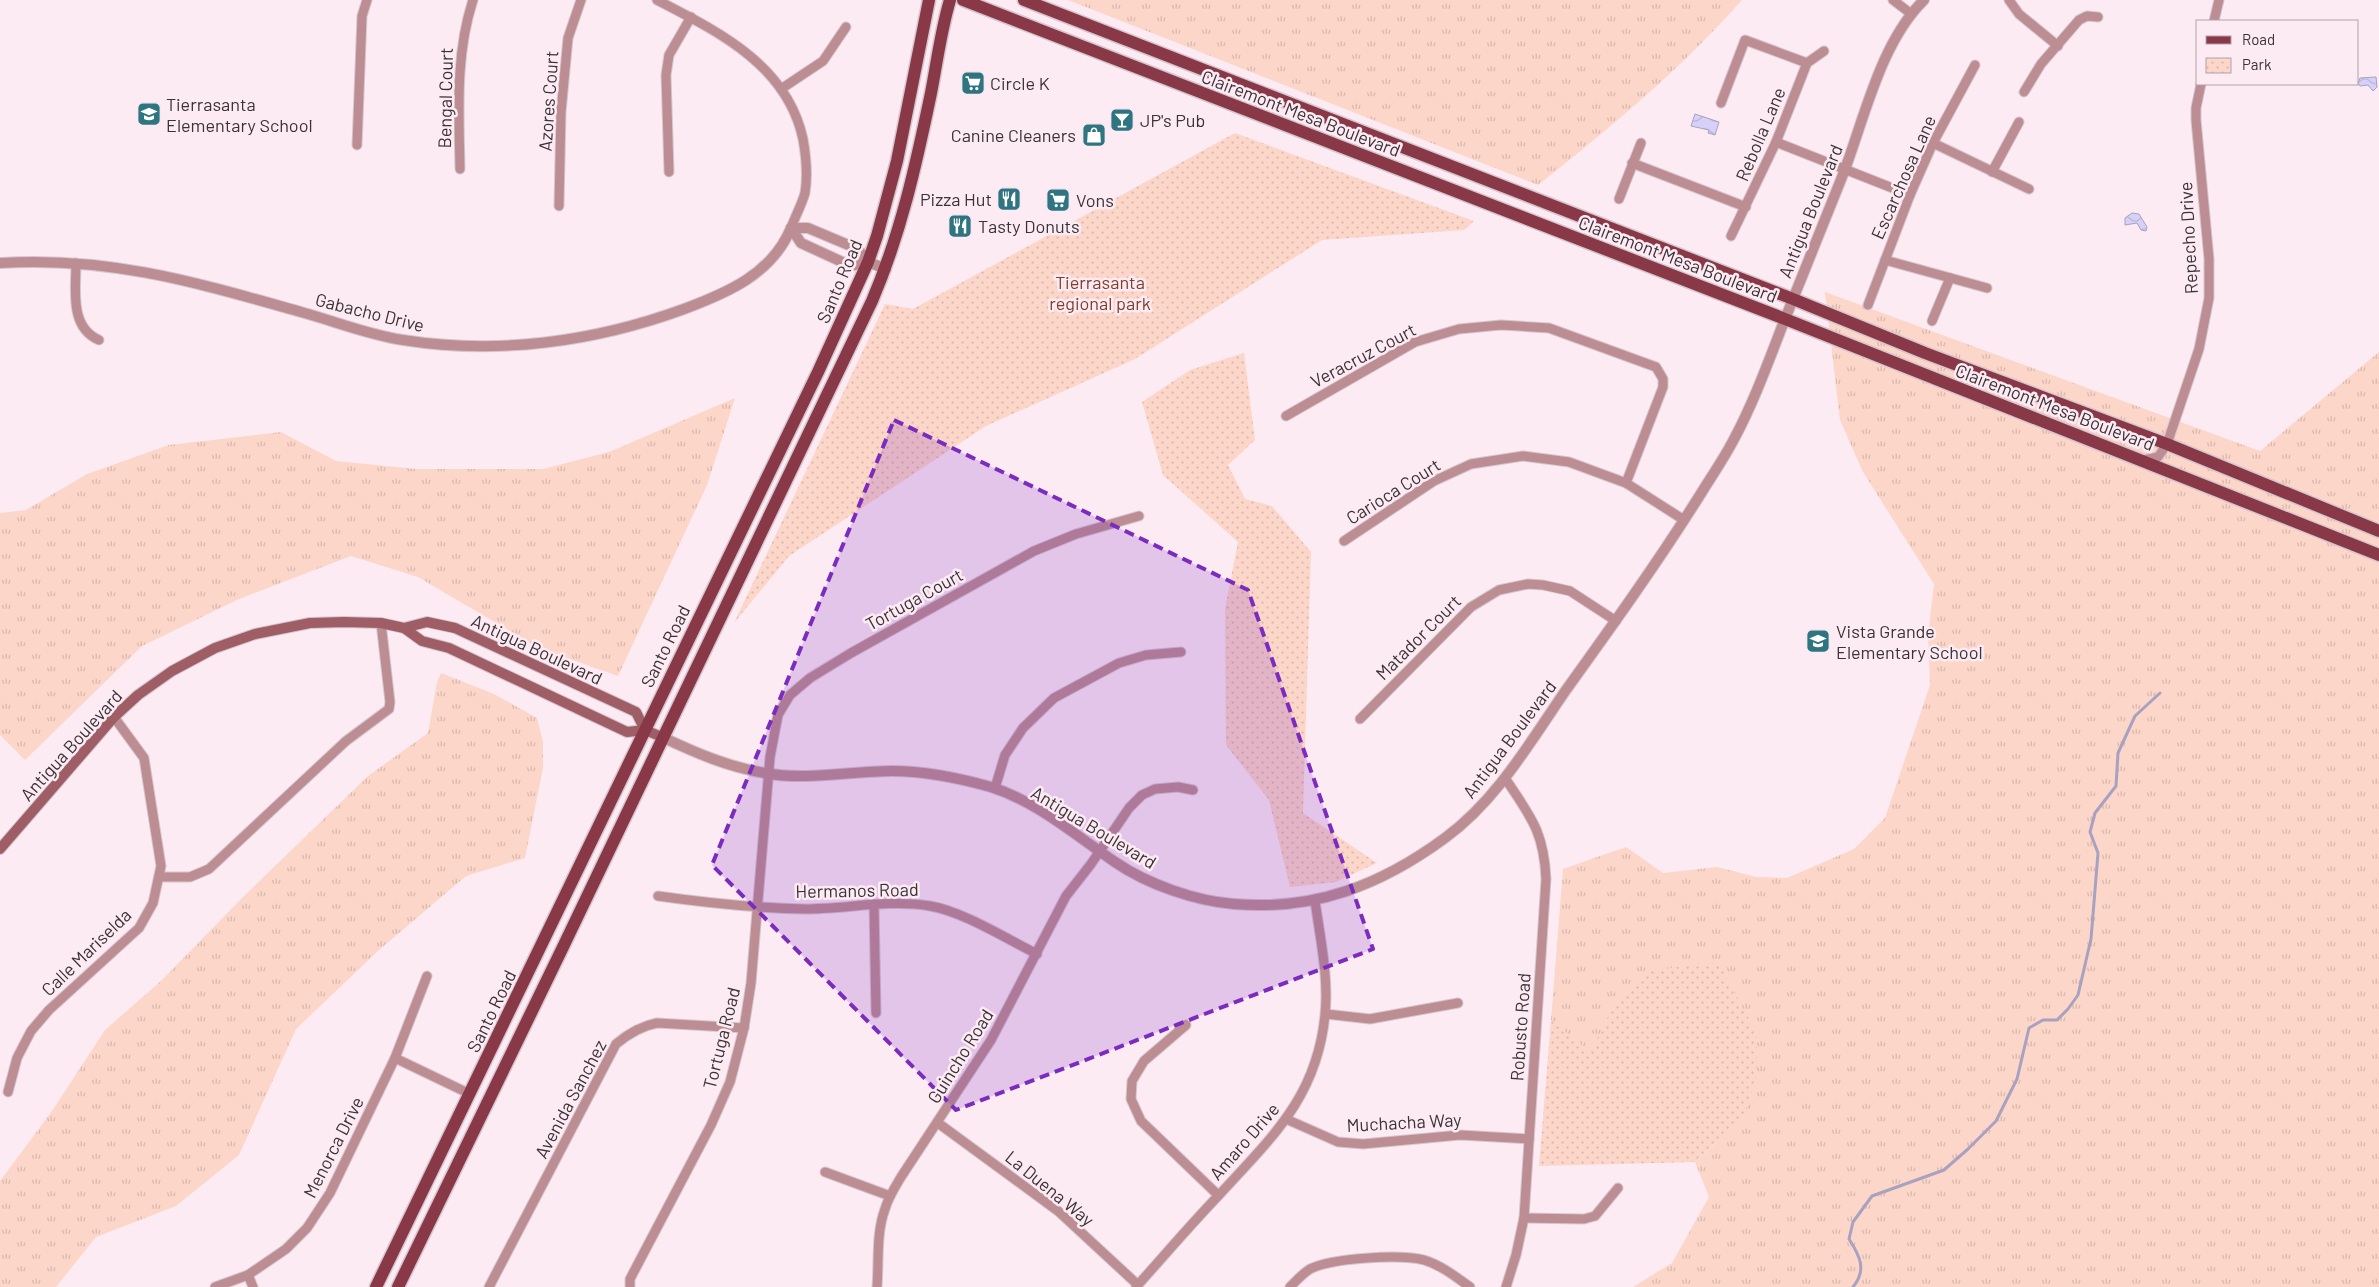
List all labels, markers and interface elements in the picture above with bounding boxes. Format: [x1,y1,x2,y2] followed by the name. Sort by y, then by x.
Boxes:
[2196,20,2359,85] legend
[2242,30,2275,48] text: Road
[433,47,457,149] street label: Bengal Court
[534,50,562,152] street label: Azores Court
[2242,55,2272,73] text: Park
[1198,65,1404,161] street label: Clairemont Mesa Boulevard
[960,70,986,96] supermarket icon: Circle K
[990,72,1050,94] place label: Circle K
[1730,84,1790,184] street label: Rebolla Lane
[166,93,313,136] place label: Tierrasanta Elementary School
[136,101,162,127] school or university icon: Tierrasanta Elementary School
[1109,107,1135,133] bar icon: JP's Pub
[1140,109,1205,131] place label: JP's Pub
[1866,112,1940,242] street label: Escarchosa Lane
[1081,122,1107,148] shop icon: Canine Cleaners
[951,124,1076,146] place label: Canine Cleaners
[1773,141,1847,281] street label: Antigua Boulevard
[2174,181,2202,295] street label: Repecho Drive
[996,186,1022,212] restaurant icon: Pizza Hut
[1045,187,1071,213] supermarket icon: Vons
[920,188,992,210] place label: Pizza Hut
[1076,189,1114,211] place label: Vons
[1575,211,1781,307] street label: Clairemont Mesa Boulevard
[947,213,973,239] restaurant icon: Tasty Donuts
[978,215,1080,237] place label: Tasty Donuts
[812,236,866,326] street label: Santo Road
[1049,271,1151,314] park label: Tierrasanta regional park
[313,288,427,336] street label: Gabacho Drive
[1307,318,1419,392] street label: Veracruz Court
[1952,359,2158,455] street label: Clairemont Mesa Boulevard
[1342,453,1444,529] street label: Carioca Court
[861,563,967,635] street label: Tortuga Court
[1371,590,1465,684] street label: Matador Court
[636,601,694,691] street label: Santo Road
[468,609,606,689] street label: Antigua Boulevard
[1836,620,1983,663] place label: Vista Grande Elementary School
[1805,628,1831,654] school or university icon: Vista Grande Elementary School
[1458,676,1560,802] street label: Antigua Boulevard
[15,685,127,805] street label: Antigua Boulevard
[1028,781,1160,873] street label: Antigua Boulevard
[795,878,919,902] street label: Hermanos Road
[37,904,135,1000] street label: Calle Mariselda
[462,966,520,1056] street label: Santo Road
[1505,972,1535,1082] street label: Robusto Road
[698,985,744,1091] street label: Tortuga Road
[922,1005,998,1107] street label: Guincho Road
[530,1036,610,1162] street label: Avenida Sanchez
[298,1093,368,1201] street label: Menorca Drive
[1205,1098,1283,1184] street label: Amaro Drive
[1346,1108,1462,1136] street label: Muchacha Way
[1001,1145,1099,1231] street label: La Duena Way

